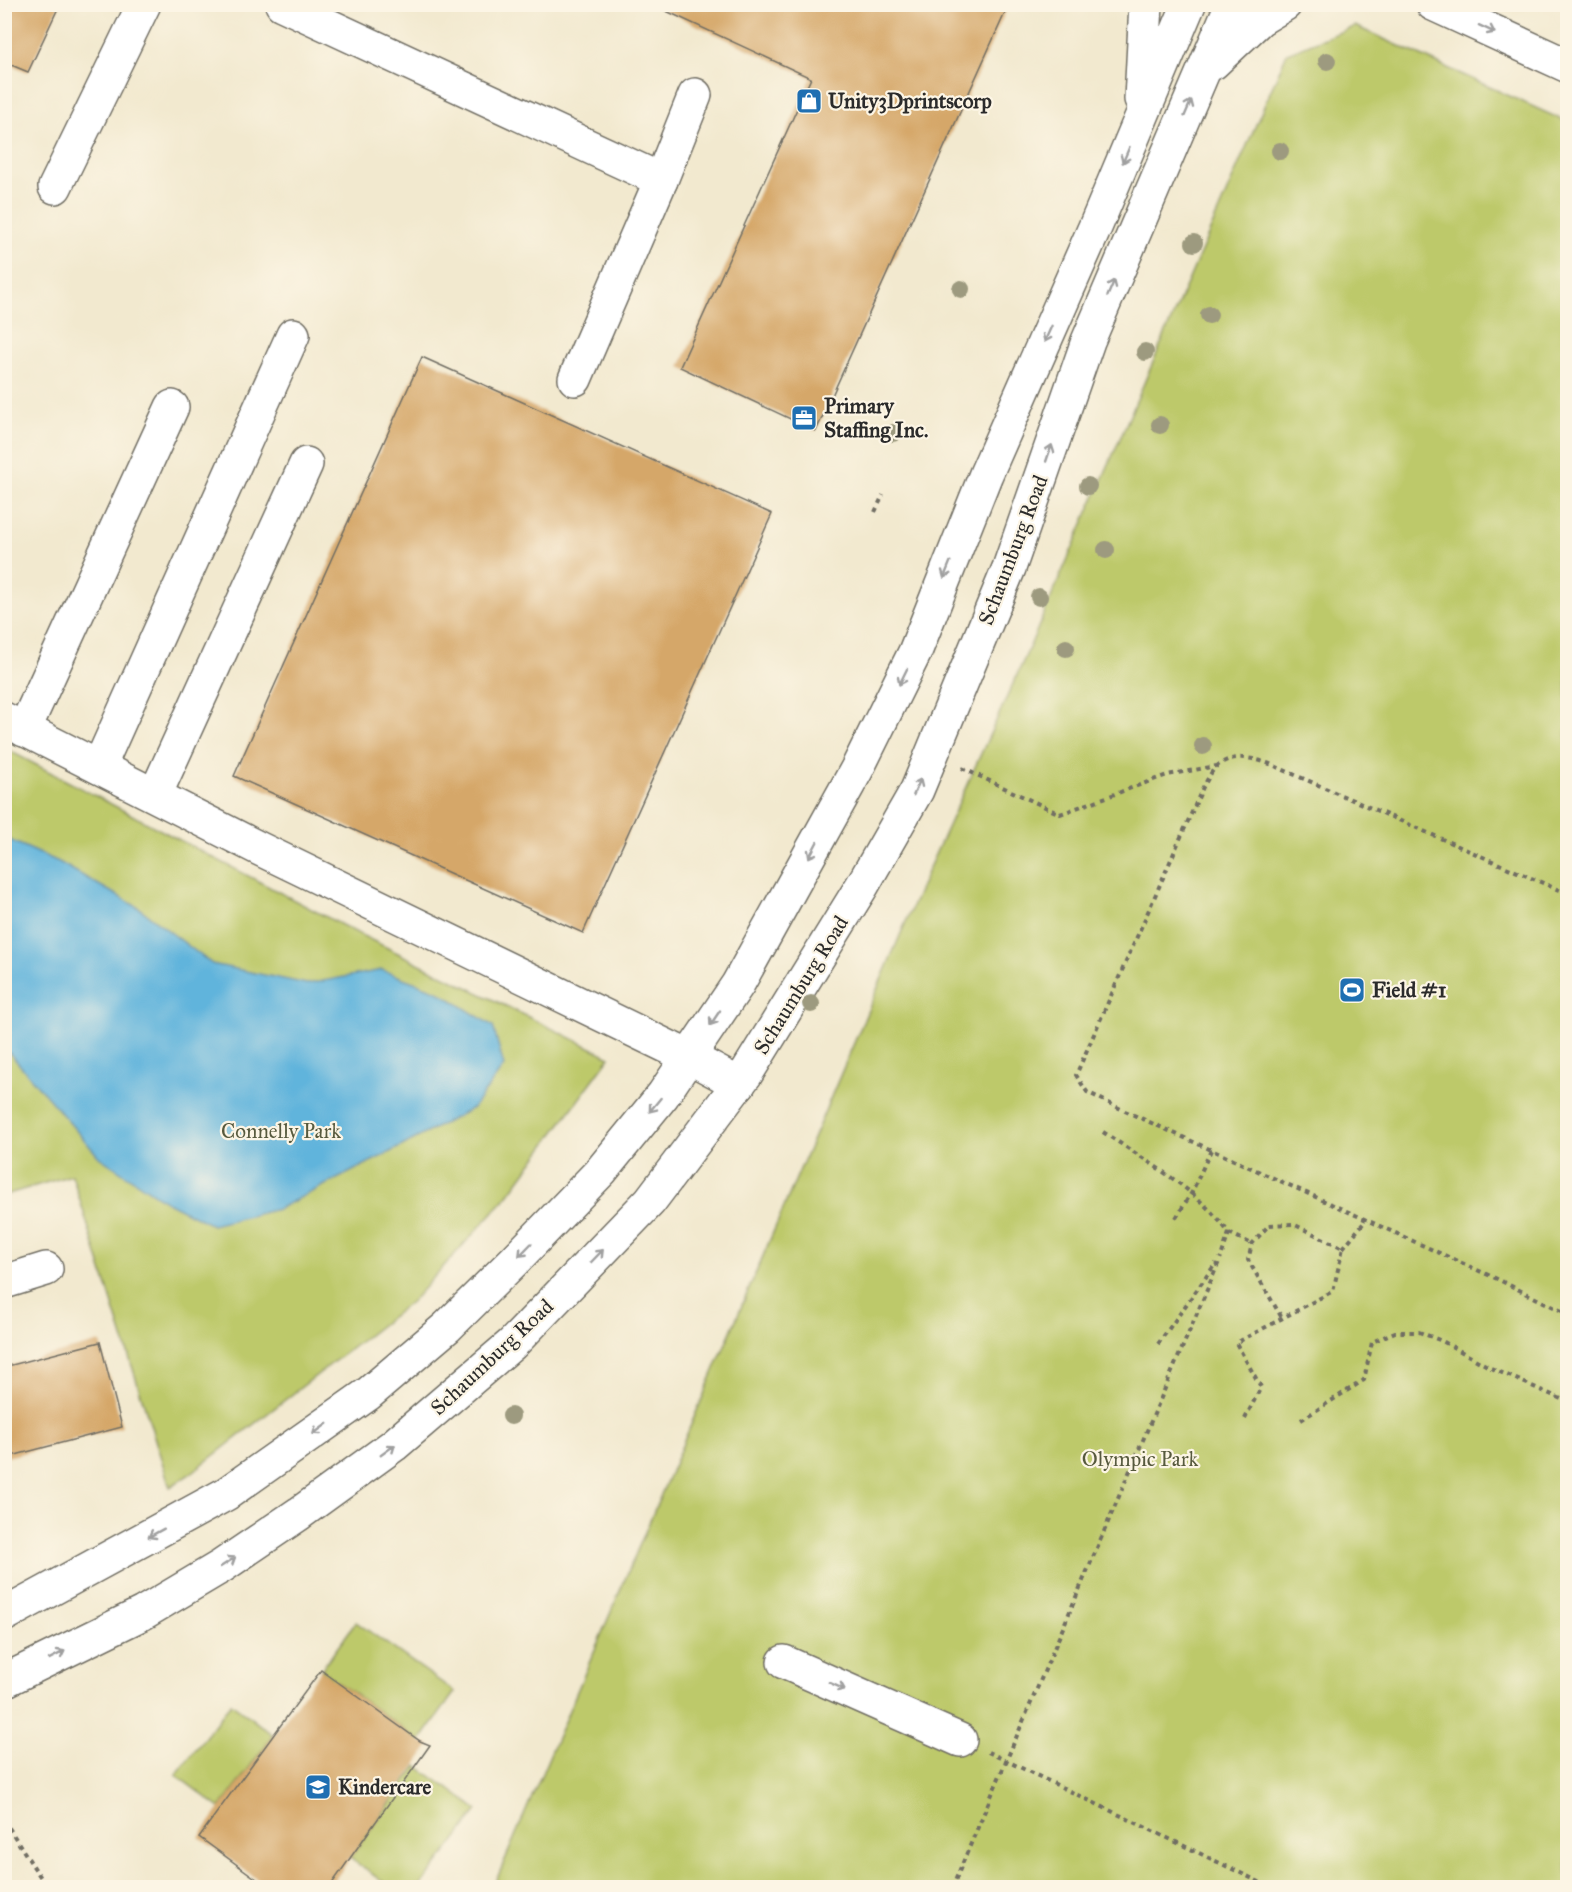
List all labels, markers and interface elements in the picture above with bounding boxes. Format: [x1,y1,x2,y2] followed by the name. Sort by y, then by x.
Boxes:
[1477,24,1495,35] one-way arrow
[794,86,824,116] shop icon: Unity3Dprintscorp
[828,88,992,114] place label: Unity3Dprintscorp
[1183,100,1194,118] one-way arrow
[1120,146,1131,164] one-way arrow
[1106,279,1118,297] one-way arrow
[1042,325,1053,343] one-way arrow
[824,393,928,443] place label: Primary Staffing Inc.
[789,403,819,433] office icon: Primary Staffing Inc.
[1045,445,1056,463] one-way arrow
[972,471,1054,629] street label: Schaumburg Road
[941,560,952,579] one-way arrow
[896,667,908,685] one-way arrow
[912,779,924,797] one-way arrow
[807,840,818,858] one-way arrow
[748,911,854,1059] street label: Schaumburg Road
[1337,975,1367,1005] sports icon: Field #1
[1372,977,1446,1003] place label: Field #1
[709,1009,721,1026] one-way arrow
[648,1097,661,1113] one-way arrow
[221,1118,341,1144] park label: Connelly Park
[518,1242,532,1257] one-way arrow
[590,1248,605,1263] one-way arrow
[425,1293,559,1421] street label: Schaumburg Road
[313,1423,329,1435] one-way arrow
[379,1444,395,1456] one-way arrow
[1082,1446,1198,1472] park label: Olympic Park
[148,1527,165,1539] one-way arrow
[219,1555,236,1568] one-way arrow
[47,1649,65,1661] one-way arrow
[827,1681,846,1692] one-way arrow
[303,1772,333,1802] school or university icon: Kindercare
[338,1774,432,1800] place label: Kindercare

